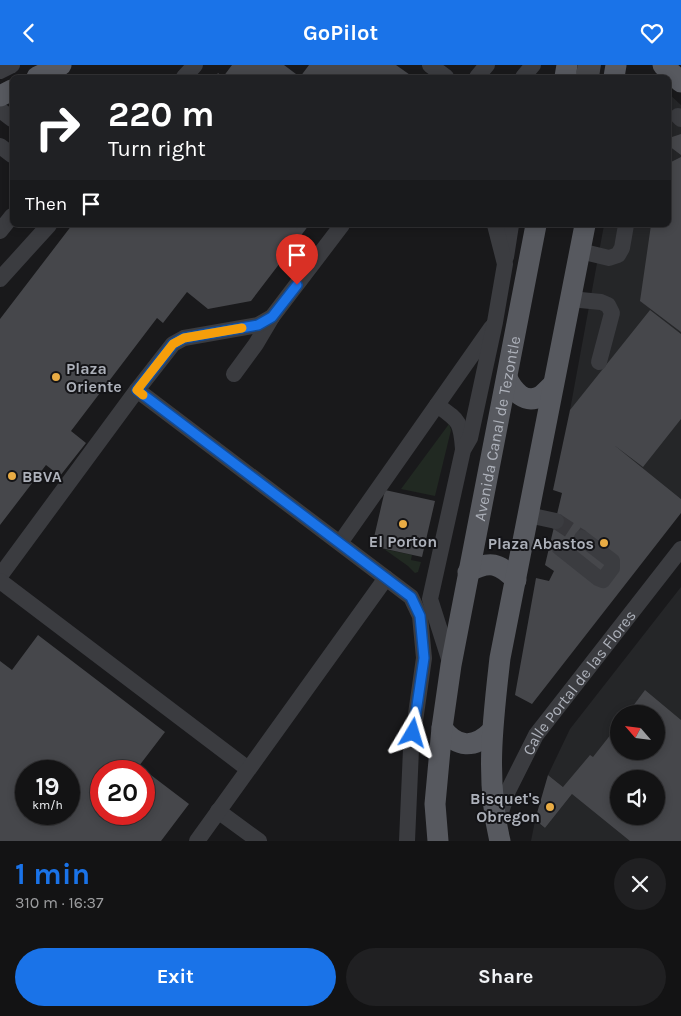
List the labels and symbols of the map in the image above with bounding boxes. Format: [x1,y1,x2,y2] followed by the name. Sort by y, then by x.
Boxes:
[276,234,318,285] pin
[470,334,524,523] street label: Avenida Canal de Tezontle
[66,359,122,396] place label: Plaza Oriente
[50,371,62,383] marker: Plaza Oriente
[22,467,62,486] place label: BBVA
[6,470,18,482] marker: BBVA
[397,518,409,530] marker: El Porton
[369,532,437,551] place label: El Porton
[488,534,594,553] place label: Plaza Abastos
[598,537,610,549] marker: Plaza Abastos
[519,606,640,758] street label: Calle Portal de las Flores
[610,705,665,760] north arrow
[386,706,438,758] position arrow
[90,760,155,825] speed limit sign: 20
[470,789,540,826] place label: Bisquet's Obregon
[544,801,556,813] marker: Bisquet's Obregon

